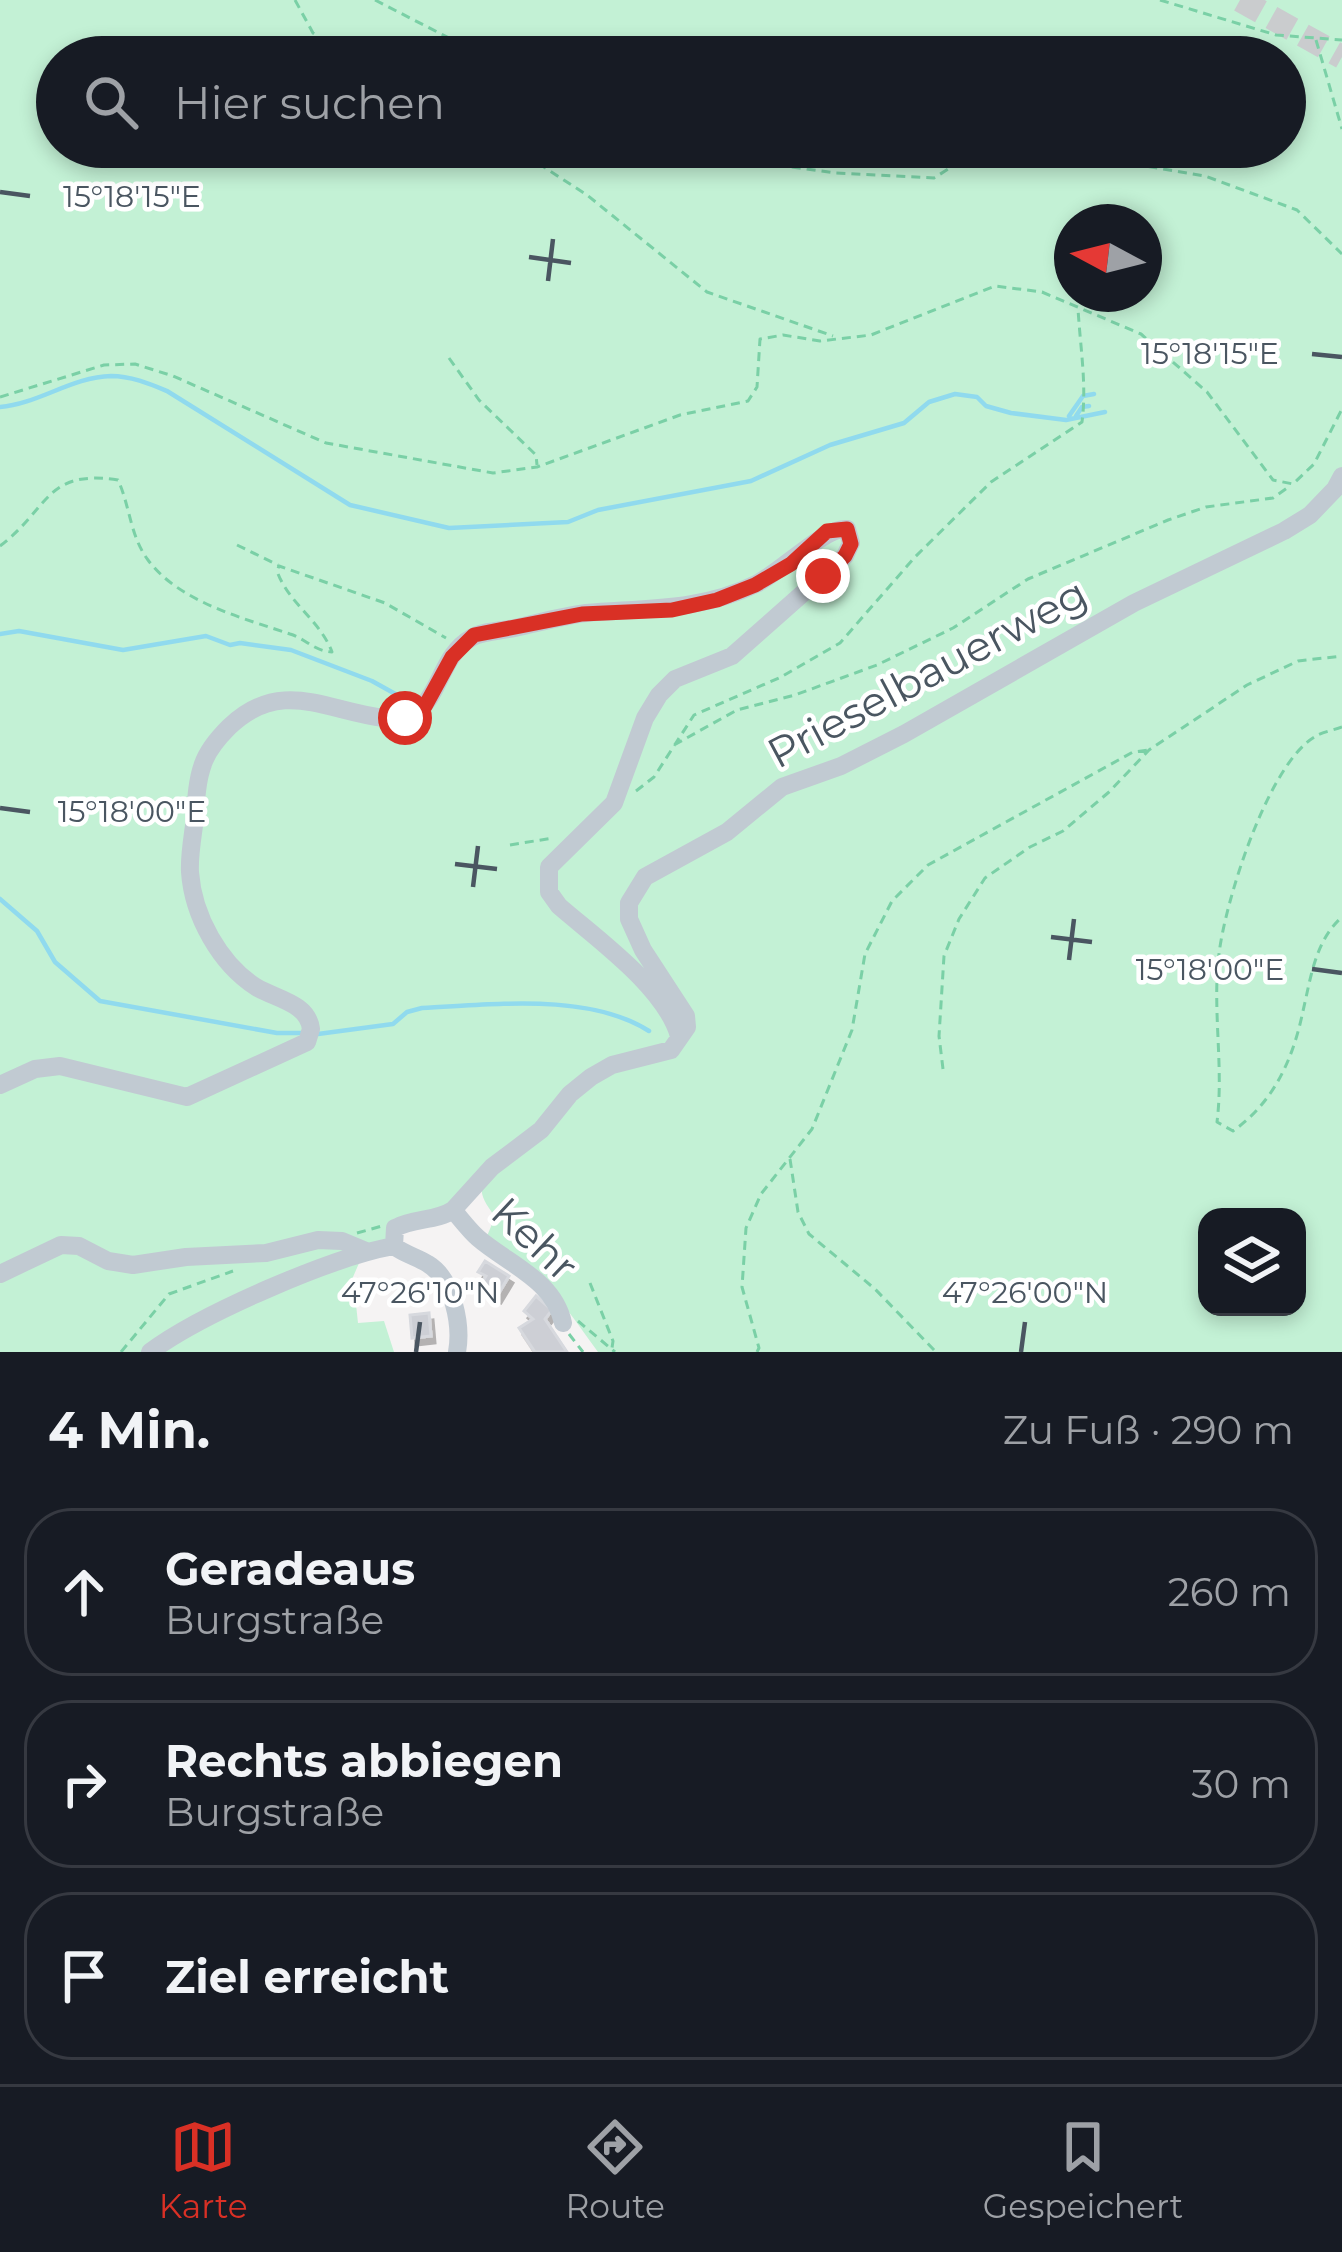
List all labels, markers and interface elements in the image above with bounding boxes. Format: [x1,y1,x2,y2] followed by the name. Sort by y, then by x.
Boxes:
[36,36,1306,168] search box
[78,69,144,135] icon: search
[174,75,445,130] text: Hier suchen
[63,178,201,215] text: 15°18'15"E
[1054,204,1162,312] north arrow
[1141,335,1279,372] text: 15°18'15"E
[796,549,850,603] route end
[758,567,1096,779] street label: Prieselbauerweg
[378,691,432,745] route start
[58,793,206,830] text: 15°18'00"E
[1136,951,1284,988] text: 15°18'00"E
[481,1186,589,1292] street label: Kehr
[1198,1208,1306,1316] map controls
[1198,1208,1306,1316] button: layers
[341,1274,499,1311] text: 47°26'10"N
[942,1274,1108,1311] text: 47°26'00"N
[48,1399,210,1461] text: 4 Min.
[1003,1406,1294,1454] text: Zu Fuß · 290 m
[165,1541,415,1596] text: Geradeaus
[51,1559,117,1625] icon: ahead
[1168,1568,1291,1616] text: 260 m
[165,1596,384,1644] text: Burgstraße
[165,1733,563,1788] text: Rechts abbiegen
[51,1751,117,1817] icon: right
[1192,1760,1291,1808] text: 30 m
[165,1788,384,1836] text: Burgstraße
[51,1943,117,2009] icon: arrive
[165,1949,449,2004] text: Ziel erreicht
[159,2114,248,2226] tab: Karte
[566,2114,665,2226] tab: Route
[983,2114,1183,2226] tab: Gespeichert

